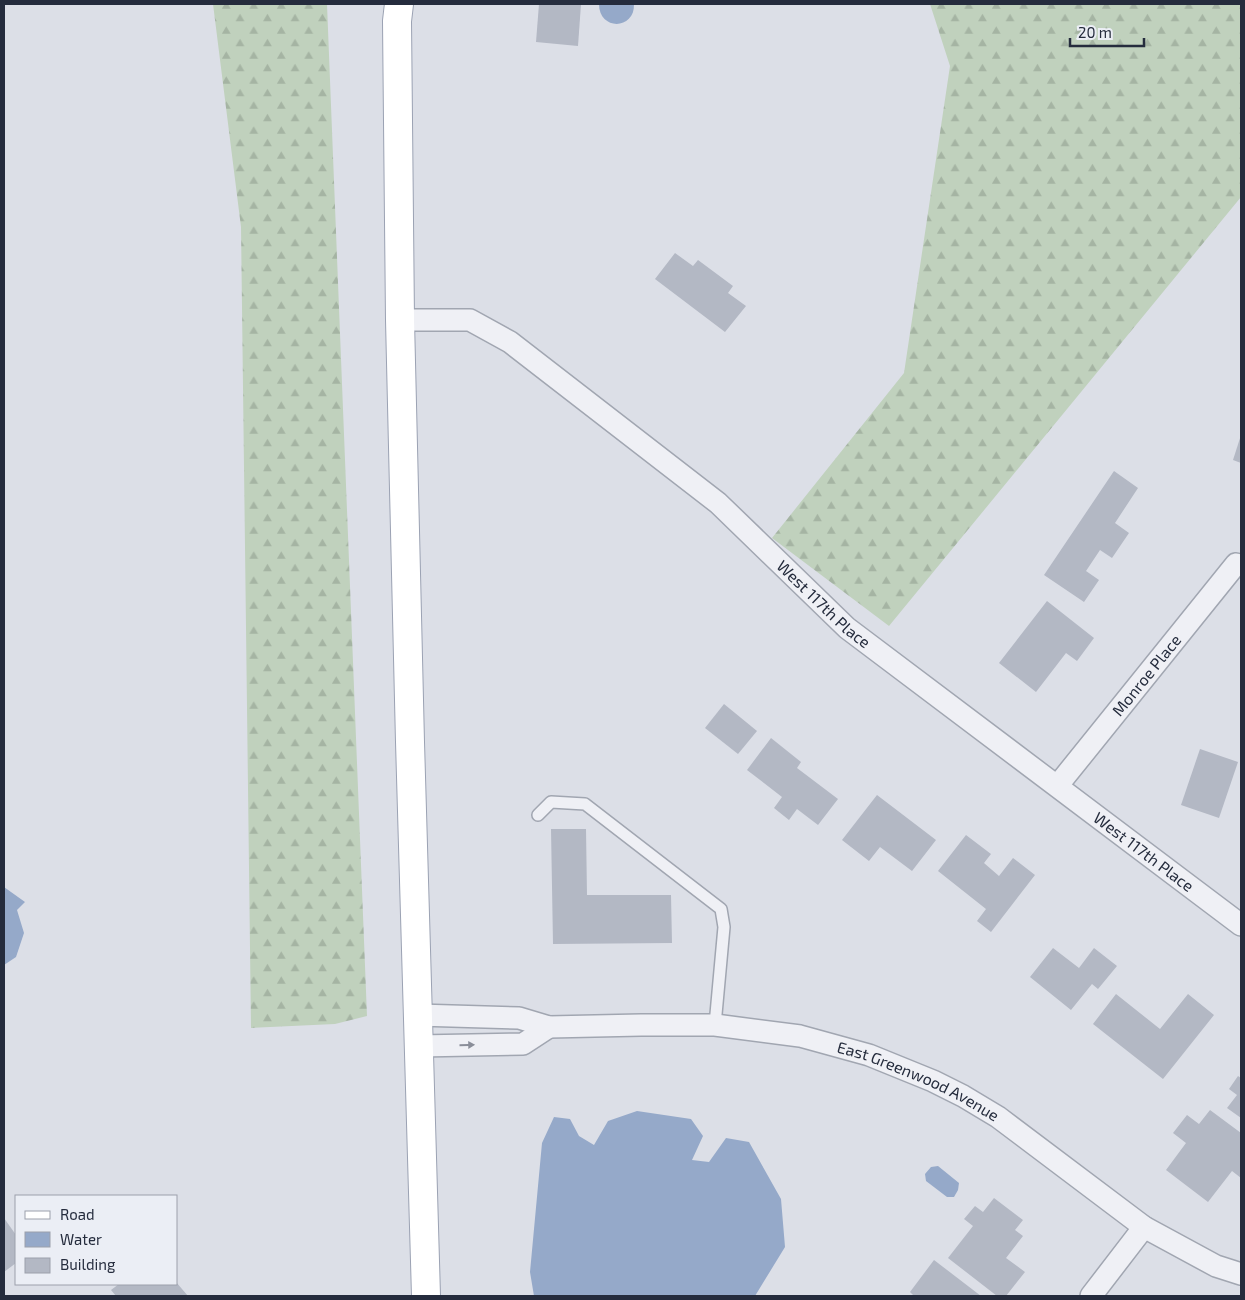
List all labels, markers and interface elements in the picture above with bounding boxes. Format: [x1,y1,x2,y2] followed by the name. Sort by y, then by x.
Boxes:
[1070,15,1144,47] scale bar
[1078,23,1112,41] text: 20 m
[774,556,875,651] street label: West 117th Place
[1108,630,1185,719] street label: Monroe Place
[1090,807,1198,895] street label: West 117th Place
[835,1037,1003,1125] street label: East Greenwood Avenue
[460,1041,476,1049] one-way arrow
[15,1195,178,1285] legend
[60,1205,95,1223] text: Road
[60,1230,102,1248] text: Water
[60,1255,116,1273] text: Building

